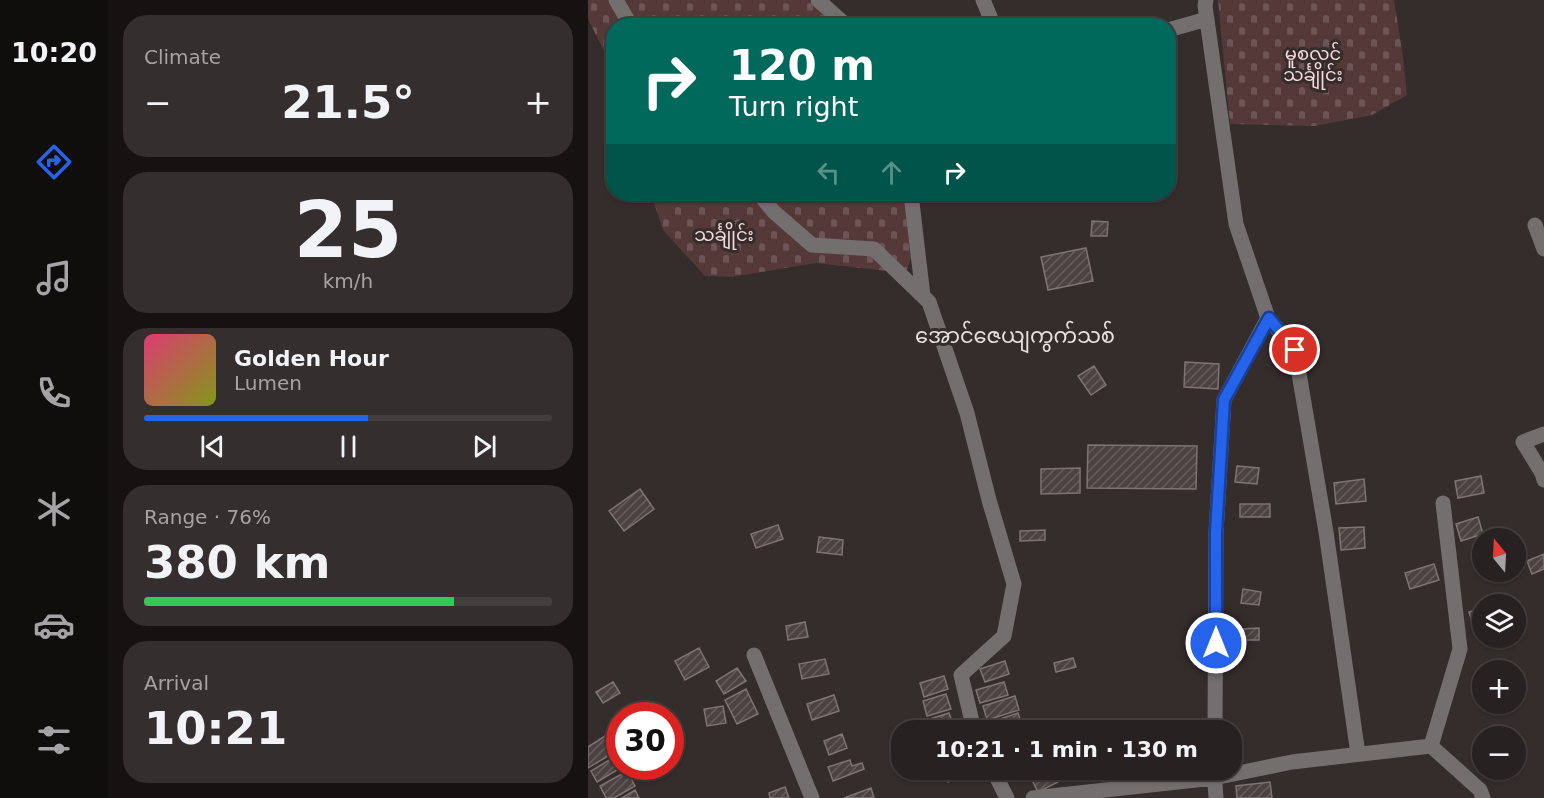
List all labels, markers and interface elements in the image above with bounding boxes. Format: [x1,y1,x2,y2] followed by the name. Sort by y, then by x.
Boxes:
[11,37,97,68] text: 10:20
[729,41,875,90] text: 120 m
[1283,41,1343,90] park label: မူစလင် သင်္ချိုင်း
[630,42,708,120] icon: right
[144,45,221,69] text: Climate
[281,76,415,129] text: 21.5°
[144,83,172,122] text: −
[524,83,552,122] text: +
[729,91,858,122] text: Turn right
[33,141,75,183] icon: directions
[812,156,845,189] icon: left
[875,156,908,189] icon: ahead
[938,156,971,189] icon: right
[294,185,402,275] text: 25
[694,221,754,250] park label: သင်္ချိုင်း
[33,257,75,299] icon: music
[323,269,373,293] text: km/h
[915,320,1115,354] district label: အောင်ဇေယျကွက်သစ်
[1269,324,1320,375] pin
[1278,333,1311,366] icon: arrive
[234,346,389,371] text: Golden Hour
[234,371,302,395] text: Lumen
[33,372,75,414] icon: phone
[196,430,229,463] icon: previous
[332,430,365,463] icon: pause
[468,430,501,463] icon: next
[33,488,75,530] icon: climate
[144,505,271,529] text: Range · 76%
[1472,528,1526,582] north arrow
[1472,528,1526,780] map controls
[144,536,330,589] text: 380 km
[1472,594,1526,648] button: layers
[33,604,75,646] icon: car
[1184,611,1248,675] position arrow
[1472,660,1526,714] button: +
[144,671,209,695] text: Arrival
[144,702,287,755] text: 10:21
[606,702,684,780] speed limit sign: 30
[33,719,75,761] icon: filters
[1472,726,1526,780] button: −
[935,737,1198,762] text: 10:21 · 1 min · 130 m

